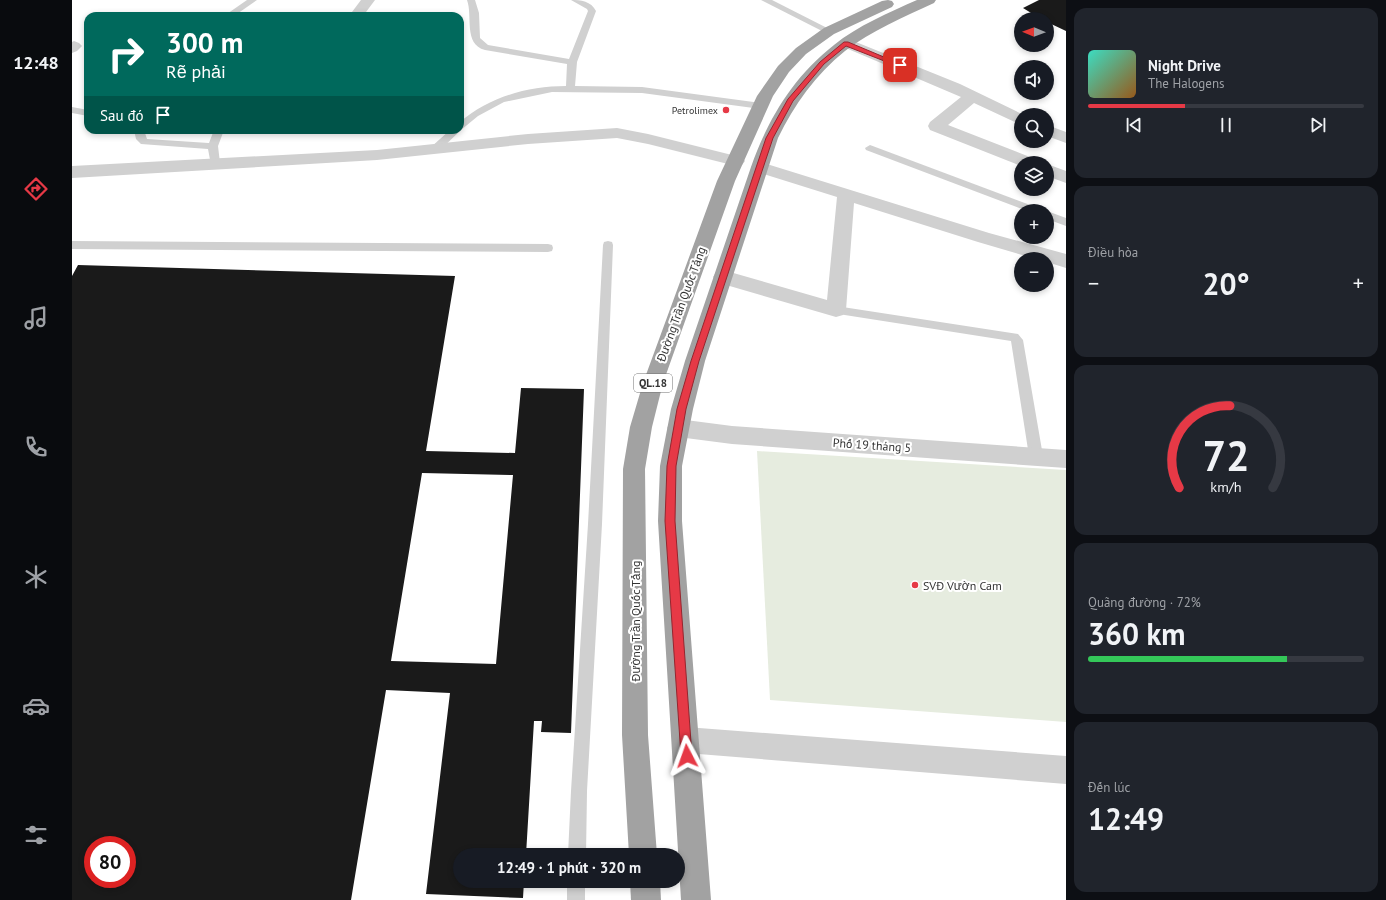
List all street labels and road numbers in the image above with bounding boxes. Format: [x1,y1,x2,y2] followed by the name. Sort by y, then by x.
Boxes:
[653,245,709,364] street label: Đường Trần Quốc Tảng
[634,374,672,392] road number: QL.18
[832,435,912,455] street label: Phố 19 tháng 5
[628,561,643,682] street label: Đường Trần Quốc Tảng

